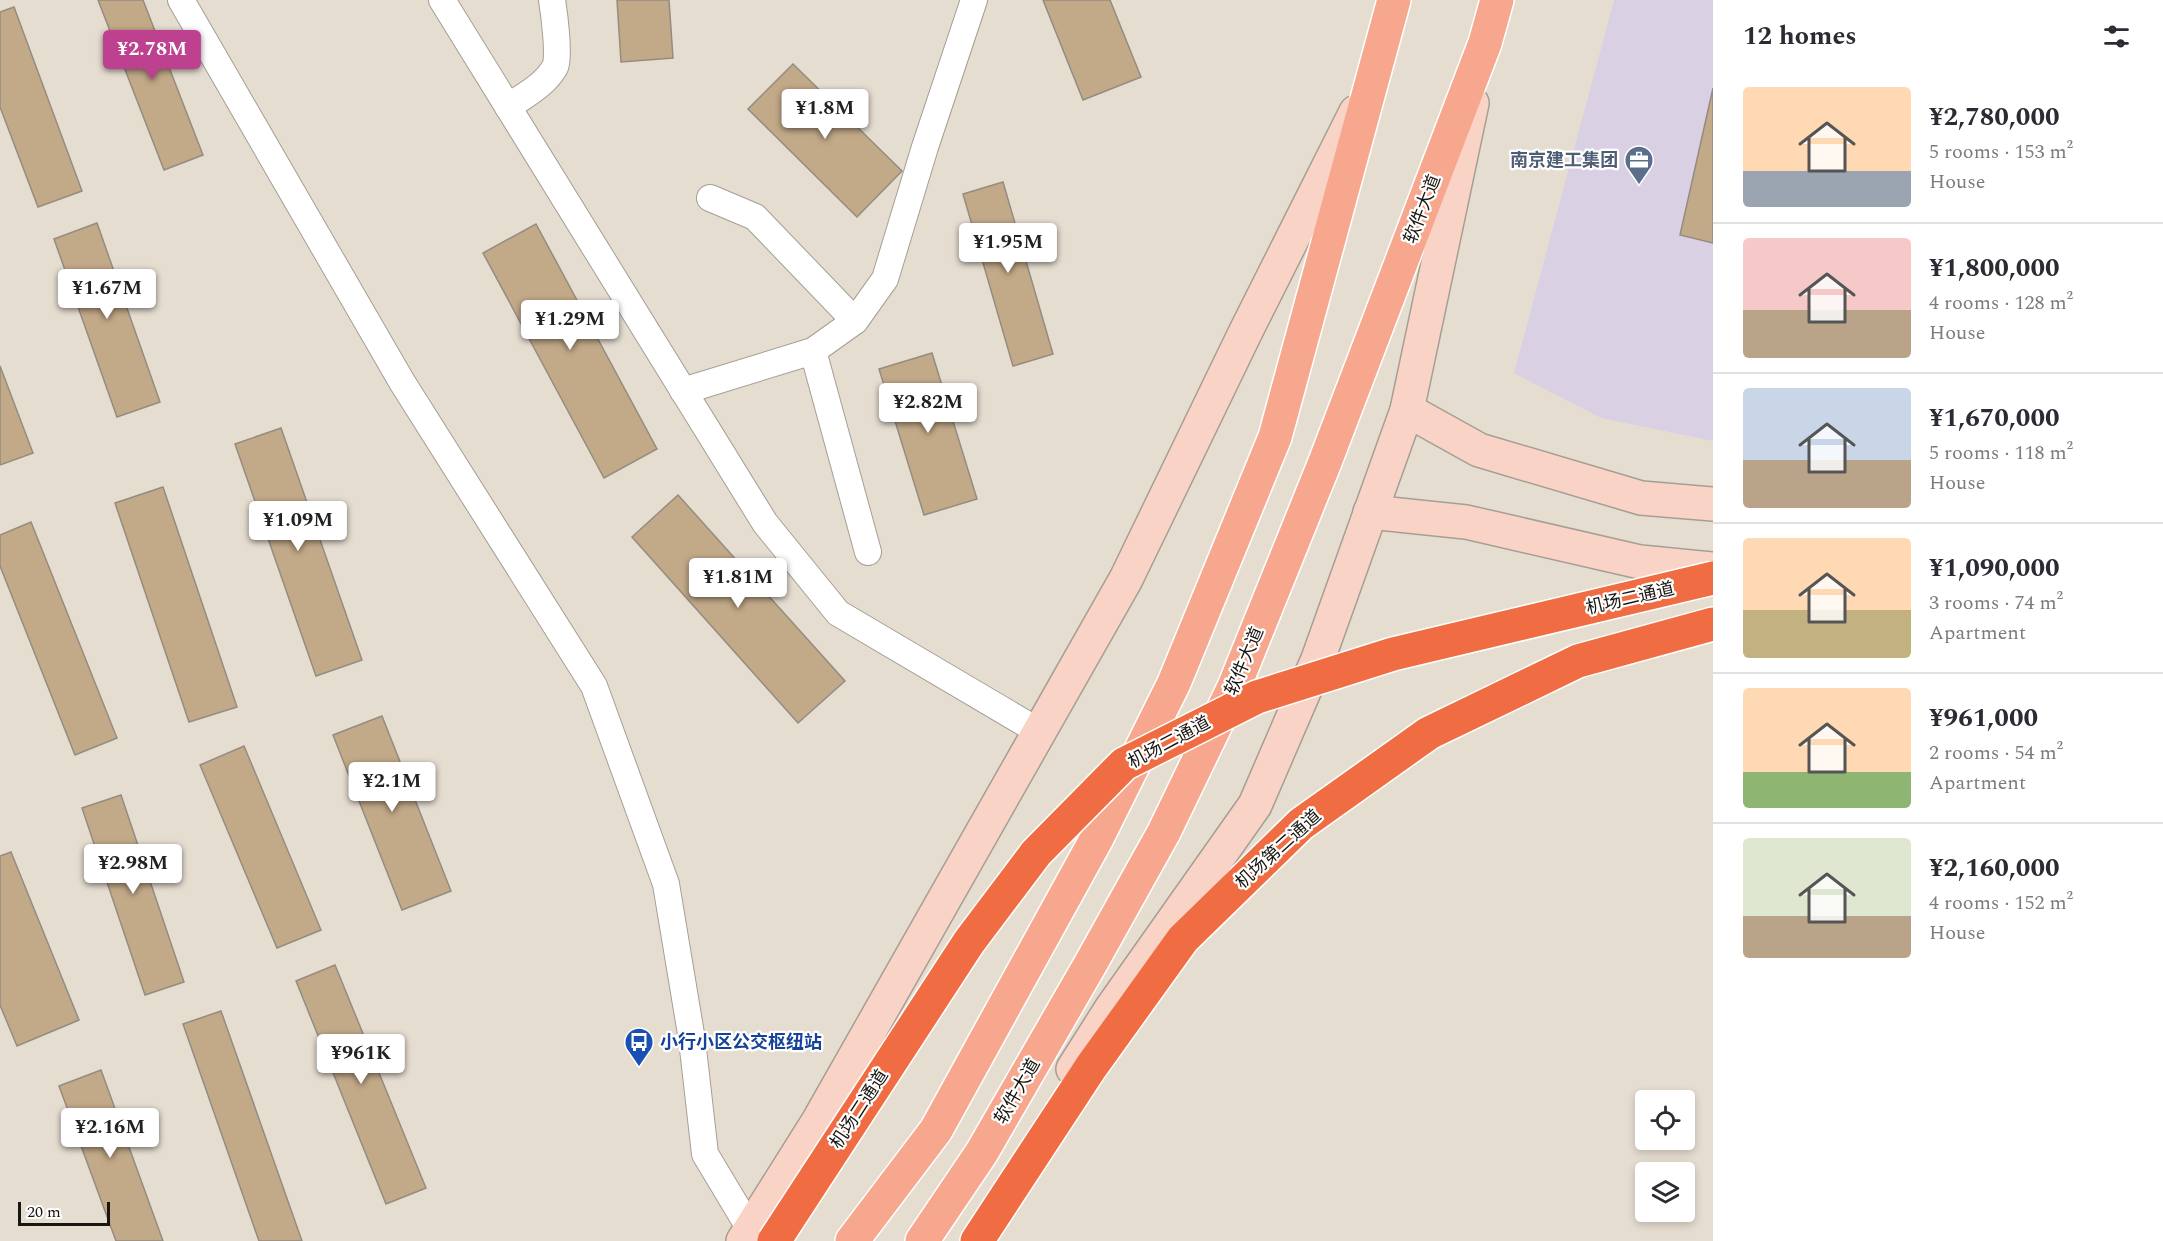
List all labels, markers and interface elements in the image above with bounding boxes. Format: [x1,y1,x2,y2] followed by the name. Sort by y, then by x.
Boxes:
[1743,16,1857,56] text: 12 homes
[2100,20,2133,53] icon: filters
[103,30,201,81] pin: ¥2.78M
[117,34,187,64] text: ¥2.78M
[783,89,867,140] pin: ¥1.8M
[796,93,854,123] text: ¥1.8M
[1929,97,2060,137] text: ¥2,780,000
[1791,111,1863,183] icon: home
[1929,137,2073,167] text: 5 rooms · 153 m²
[1623,144,1655,186] office icon: 南京建工集团
[1510,147,1618,174] place label: 南京建工集团
[1929,167,1986,197] text: House
[1397,171,1448,248] street label: 软件大道
[959,223,1057,274] pin: ¥1.95M
[973,227,1043,257] text: ¥1.95M
[1929,248,2060,288] text: ¥1,800,000
[1791,262,1863,334] icon: home
[58,269,156,320] pin: ¥1.67M
[72,273,142,303] text: ¥1.67M
[1929,288,2073,318] text: 4 rooms · 128 m²
[521,300,619,351] pin: ¥1.29M
[535,304,605,334] text: ¥1.29M
[1929,318,1986,348] text: House
[879,383,977,434] pin: ¥2.82M
[893,387,963,417] text: ¥2.82M
[1929,398,2060,438] text: ¥1,670,000
[1791,412,1863,484] icon: home
[1929,438,2073,468] text: 5 rooms · 118 m²
[1929,468,1986,498] text: House
[249,501,347,552] pin: ¥1.09M
[263,505,333,535] text: ¥1.09M
[1929,548,2060,588] text: ¥1,090,000
[689,558,787,609] pin: ¥1.81M
[703,562,773,592] text: ¥1.81M
[1791,562,1863,634] icon: home
[1583,575,1677,622] street label: 机场二通道
[1929,588,2063,618] text: 3 rooms · 74 m²
[1929,618,2026,648] text: Apartment
[1218,623,1271,700] street label: 软件大道
[1929,698,2038,738] text: ¥961,000
[1123,709,1215,775] street label: 机场二通道
[1791,712,1863,784] icon: home
[1929,738,2063,768] text: 2 rooms · 54 m²
[350,762,434,813] pin: ¥2.1M
[363,766,421,796] text: ¥2.1M
[1929,768,2026,798] text: Apartment
[1229,803,1327,896] street label: 机场第二通道
[84,844,182,895] pin: ¥2.98M
[98,848,168,878] text: ¥2.98M
[1929,848,2060,888] text: ¥2,160,000
[1791,862,1863,934] icon: home
[1929,888,2073,918] text: 4 rooms · 152 m²
[1929,918,1986,948] text: House
[623,1026,655,1068] bus stop icon: 小行小区公交枢纽站
[660,1029,822,1056] place label: 小行小区公交枢纽站
[319,1034,403,1085] pin: ¥961K
[331,1038,391,1068] text: ¥961K
[988,1053,1047,1129] street label: 软件大道
[824,1064,895,1154] street label: 机场二通道
[1635,1090,1695,1222] map controls
[1635,1090,1695,1150] button: locate
[61,1108,159,1159] pin: ¥2.16M
[75,1112,145,1142] text: ¥2.16M
[1635,1162,1695,1222] button: layers
[18,1199,110,1226] scale bar
[27,1200,61,1224] text: 20 m

